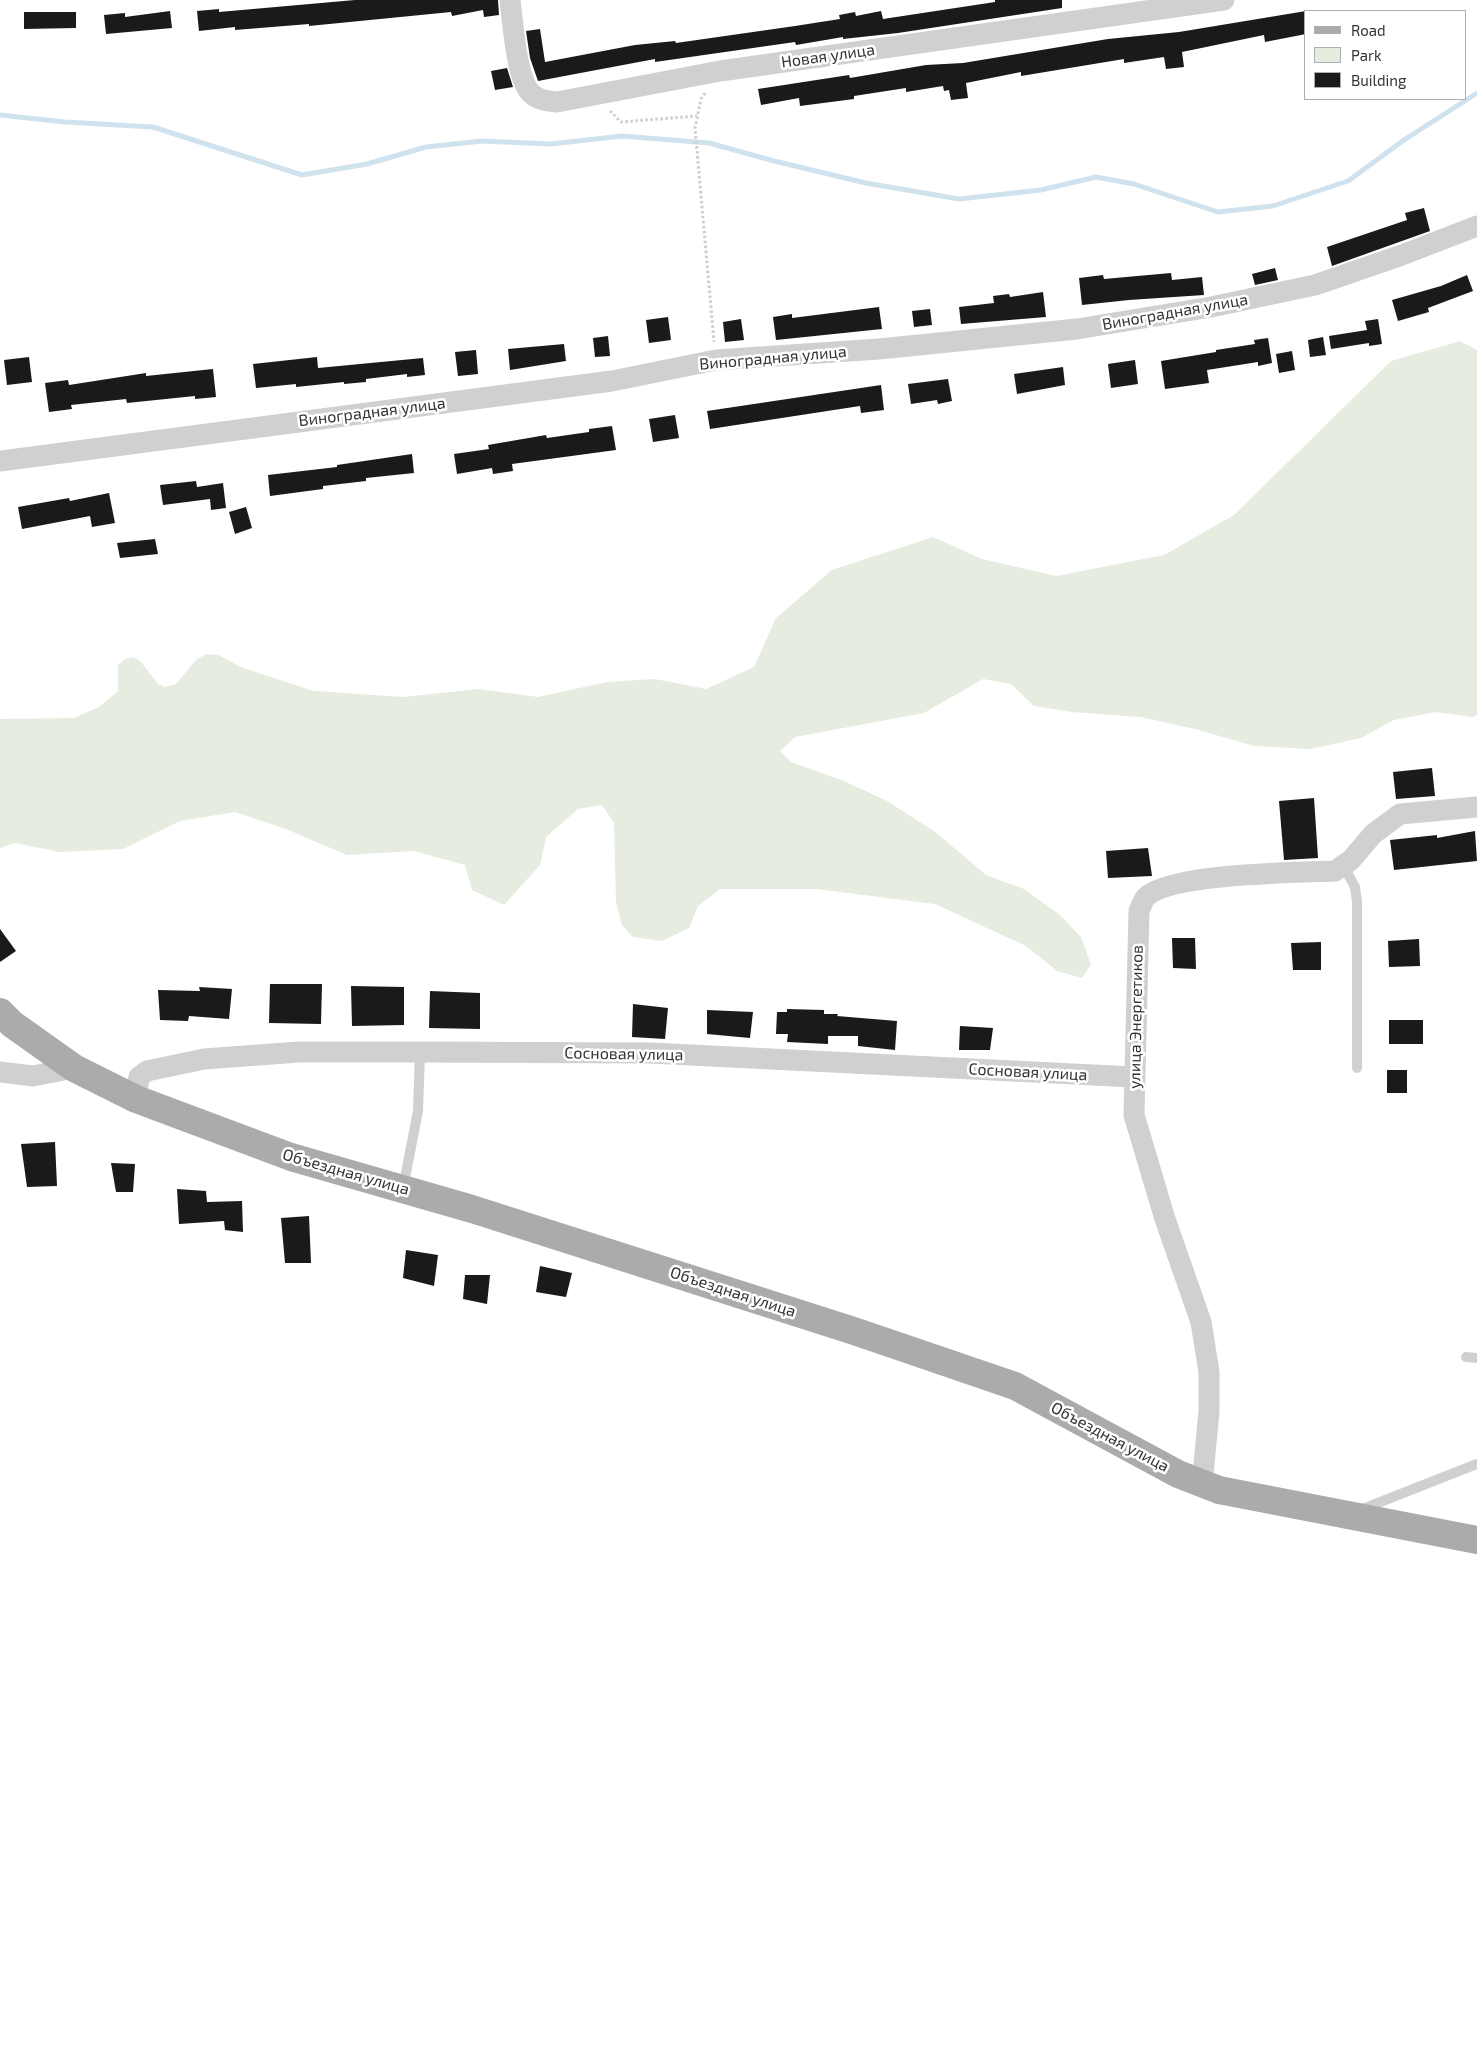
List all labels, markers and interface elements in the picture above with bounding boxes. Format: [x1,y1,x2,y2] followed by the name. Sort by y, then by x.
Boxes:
[1304,10,1467,100] legend
[1351,21,1386,39] text: Road
[780,40,876,72] street label: Новая улица
[1351,46,1382,64] text: Park
[1351,71,1406,89] text: Building
[1101,290,1249,334] street label: Виноградная улица
[699,342,847,374] street label: Виноградная улица
[297,393,447,431] street label: Виноградная улица
[1125,945,1147,1089] street label: улица Энергетиков
[564,1043,684,1065] street label: Сосновая улица
[968,1059,1088,1085] street label: Сосновая улица
[280,1145,412,1199] street label: Объездная улица
[668,1263,798,1321] street label: Объездная улица
[1048,1398,1172,1476] street label: Объездная улица

